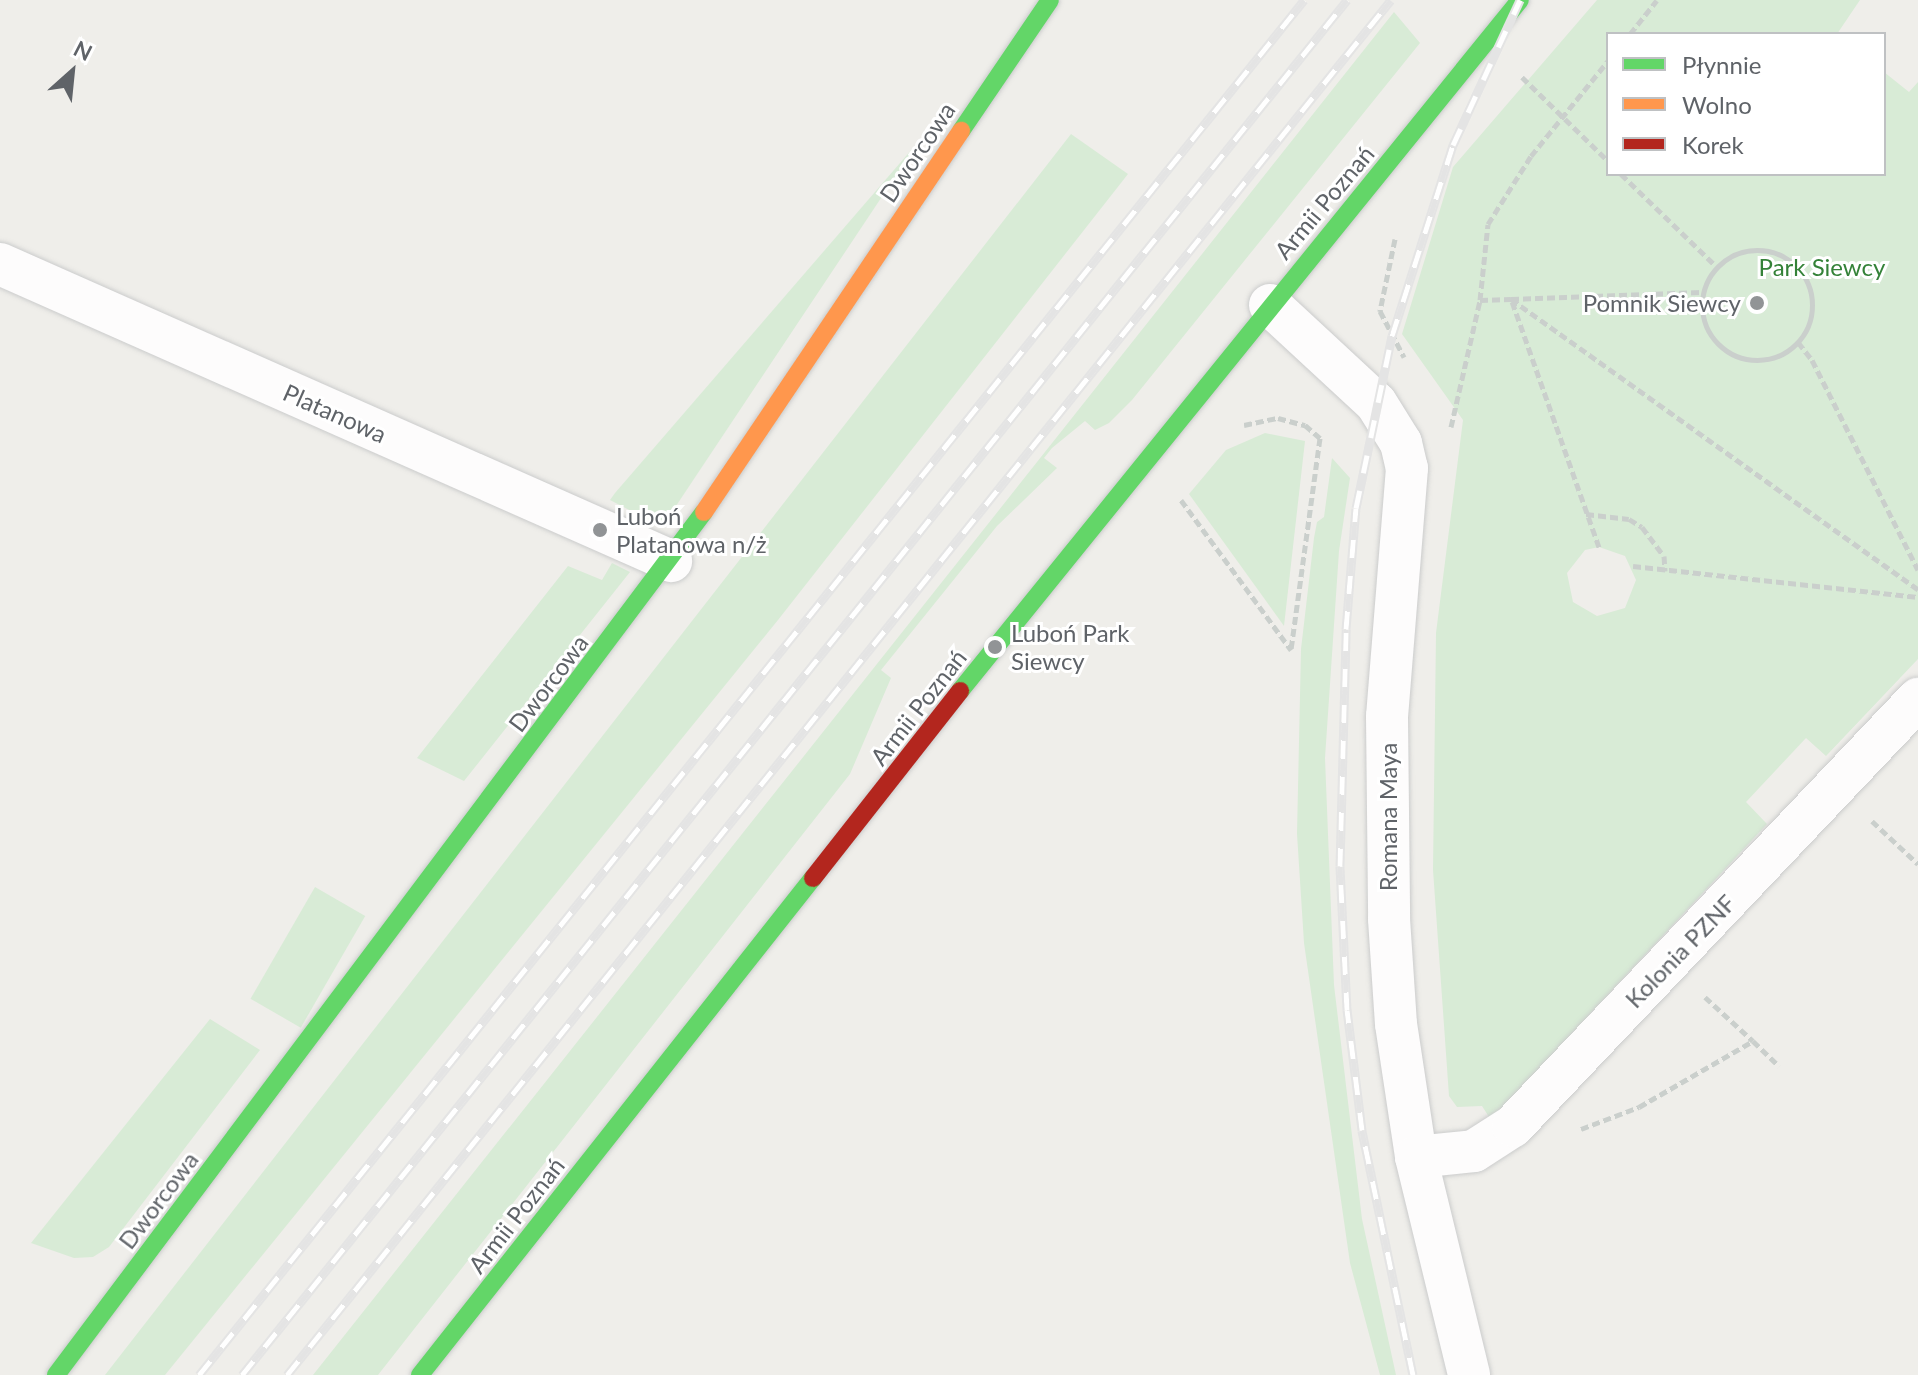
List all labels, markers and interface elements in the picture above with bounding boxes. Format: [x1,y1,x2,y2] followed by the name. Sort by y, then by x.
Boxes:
[32,32,112,112] north arrow
[1606,32,1886,176] legend
[69,34,97,66] text: N
[1682,50,1761,79] text: Płynnie
[1682,90,1752,119] text: Wolno
[873,97,961,207] street label: Dworcowa
[1682,130,1744,159] text: Korek
[1268,139,1380,265] street label: Armii Poznań
[1759,253,1885,281] park label: Park Siewcy
[1583,289,1741,317] place label: Pomnik Siewcy
[1748,294,1766,312] marker: Pomnik Siewcy
[279,378,391,448] street label: Platanowa
[616,502,767,558] place label: Luboń Platanowa n/ż
[591,521,609,539] marker: Luboń Platanowa n/ż
[1011,619,1129,675] place label: Luboń Park Siewcy
[502,629,594,737] street label: Dworcowa
[986,638,1004,656] marker: Luboń Park Siewcy
[864,643,972,771] street label: Armii Poznań
[1374,743,1402,891] street label: Romana Maya
[1619,889,1741,1013] street label: Kolonia PZNF
[112,1146,204,1254] street label: Dworcowa
[462,1151,570,1279] street label: Armii Poznań

